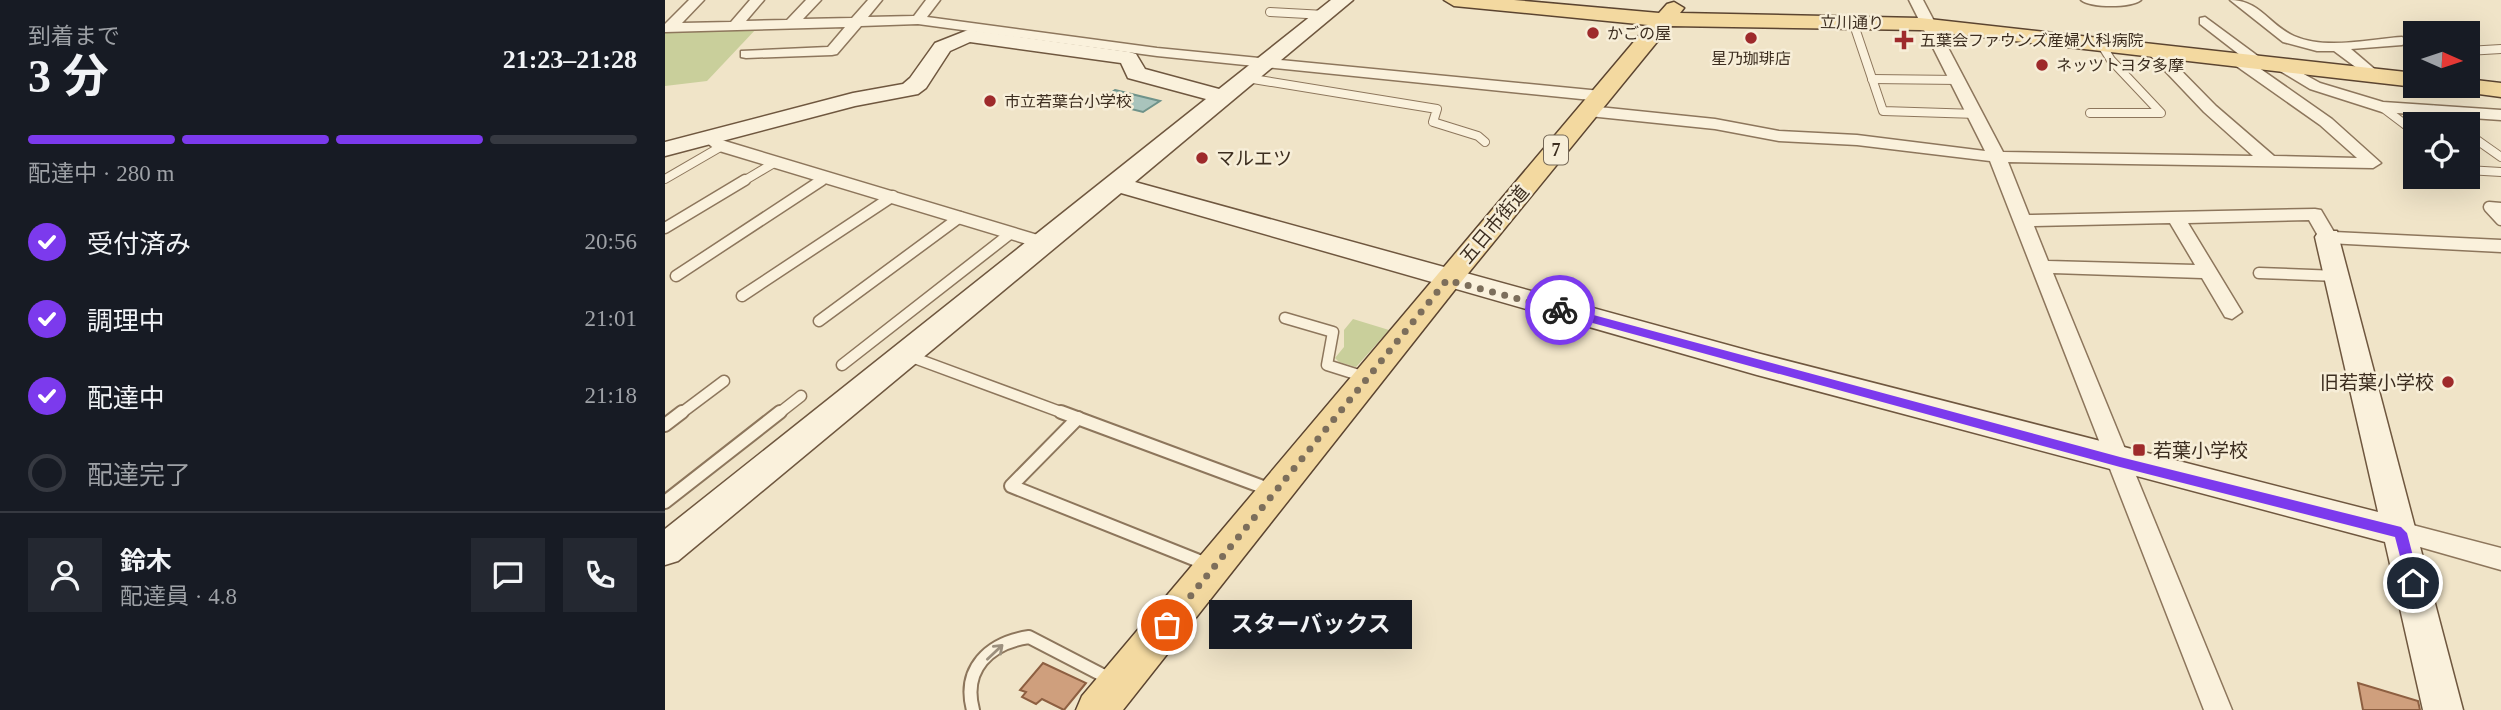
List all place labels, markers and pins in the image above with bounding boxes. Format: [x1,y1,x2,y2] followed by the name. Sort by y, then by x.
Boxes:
[1585,25,1601,41] marker: かごの屋
[1607,25,1671,42] place label: かごの屋
[1743,30,1759,46] marker: 星乃珈琲店
[1894,30,1914,50] marker: 五葉会ファウンズ産婦人科病院
[1920,32,2144,49] place label: 五葉会ファウンズ産婦人科病院
[1711,50,1791,67] place label: 星乃珈琲店
[2034,57,2050,73] marker: ネッツトヨタ多摩
[2056,57,2184,74] place label: ネッツトヨタ多摩
[982,93,998,109] marker: 市立若葉台小学校
[1004,93,1132,110] place label: 市立若葉台小学校
[1216,148,1292,169] place label: マルエツ
[1194,150,1210,166] marker: マルエツ
[2320,372,2434,393] place label: 旧若葉小学校
[2440,374,2456,390] marker: 旧若葉小学校
[2153,440,2248,461] place label: 若葉小学校
[2131,442,2147,458] marker: 若葉小学校
[2383,553,2443,613] pin
[1137,595,1197,655] pin
[1209,600,1412,650] callout: スターバックス

